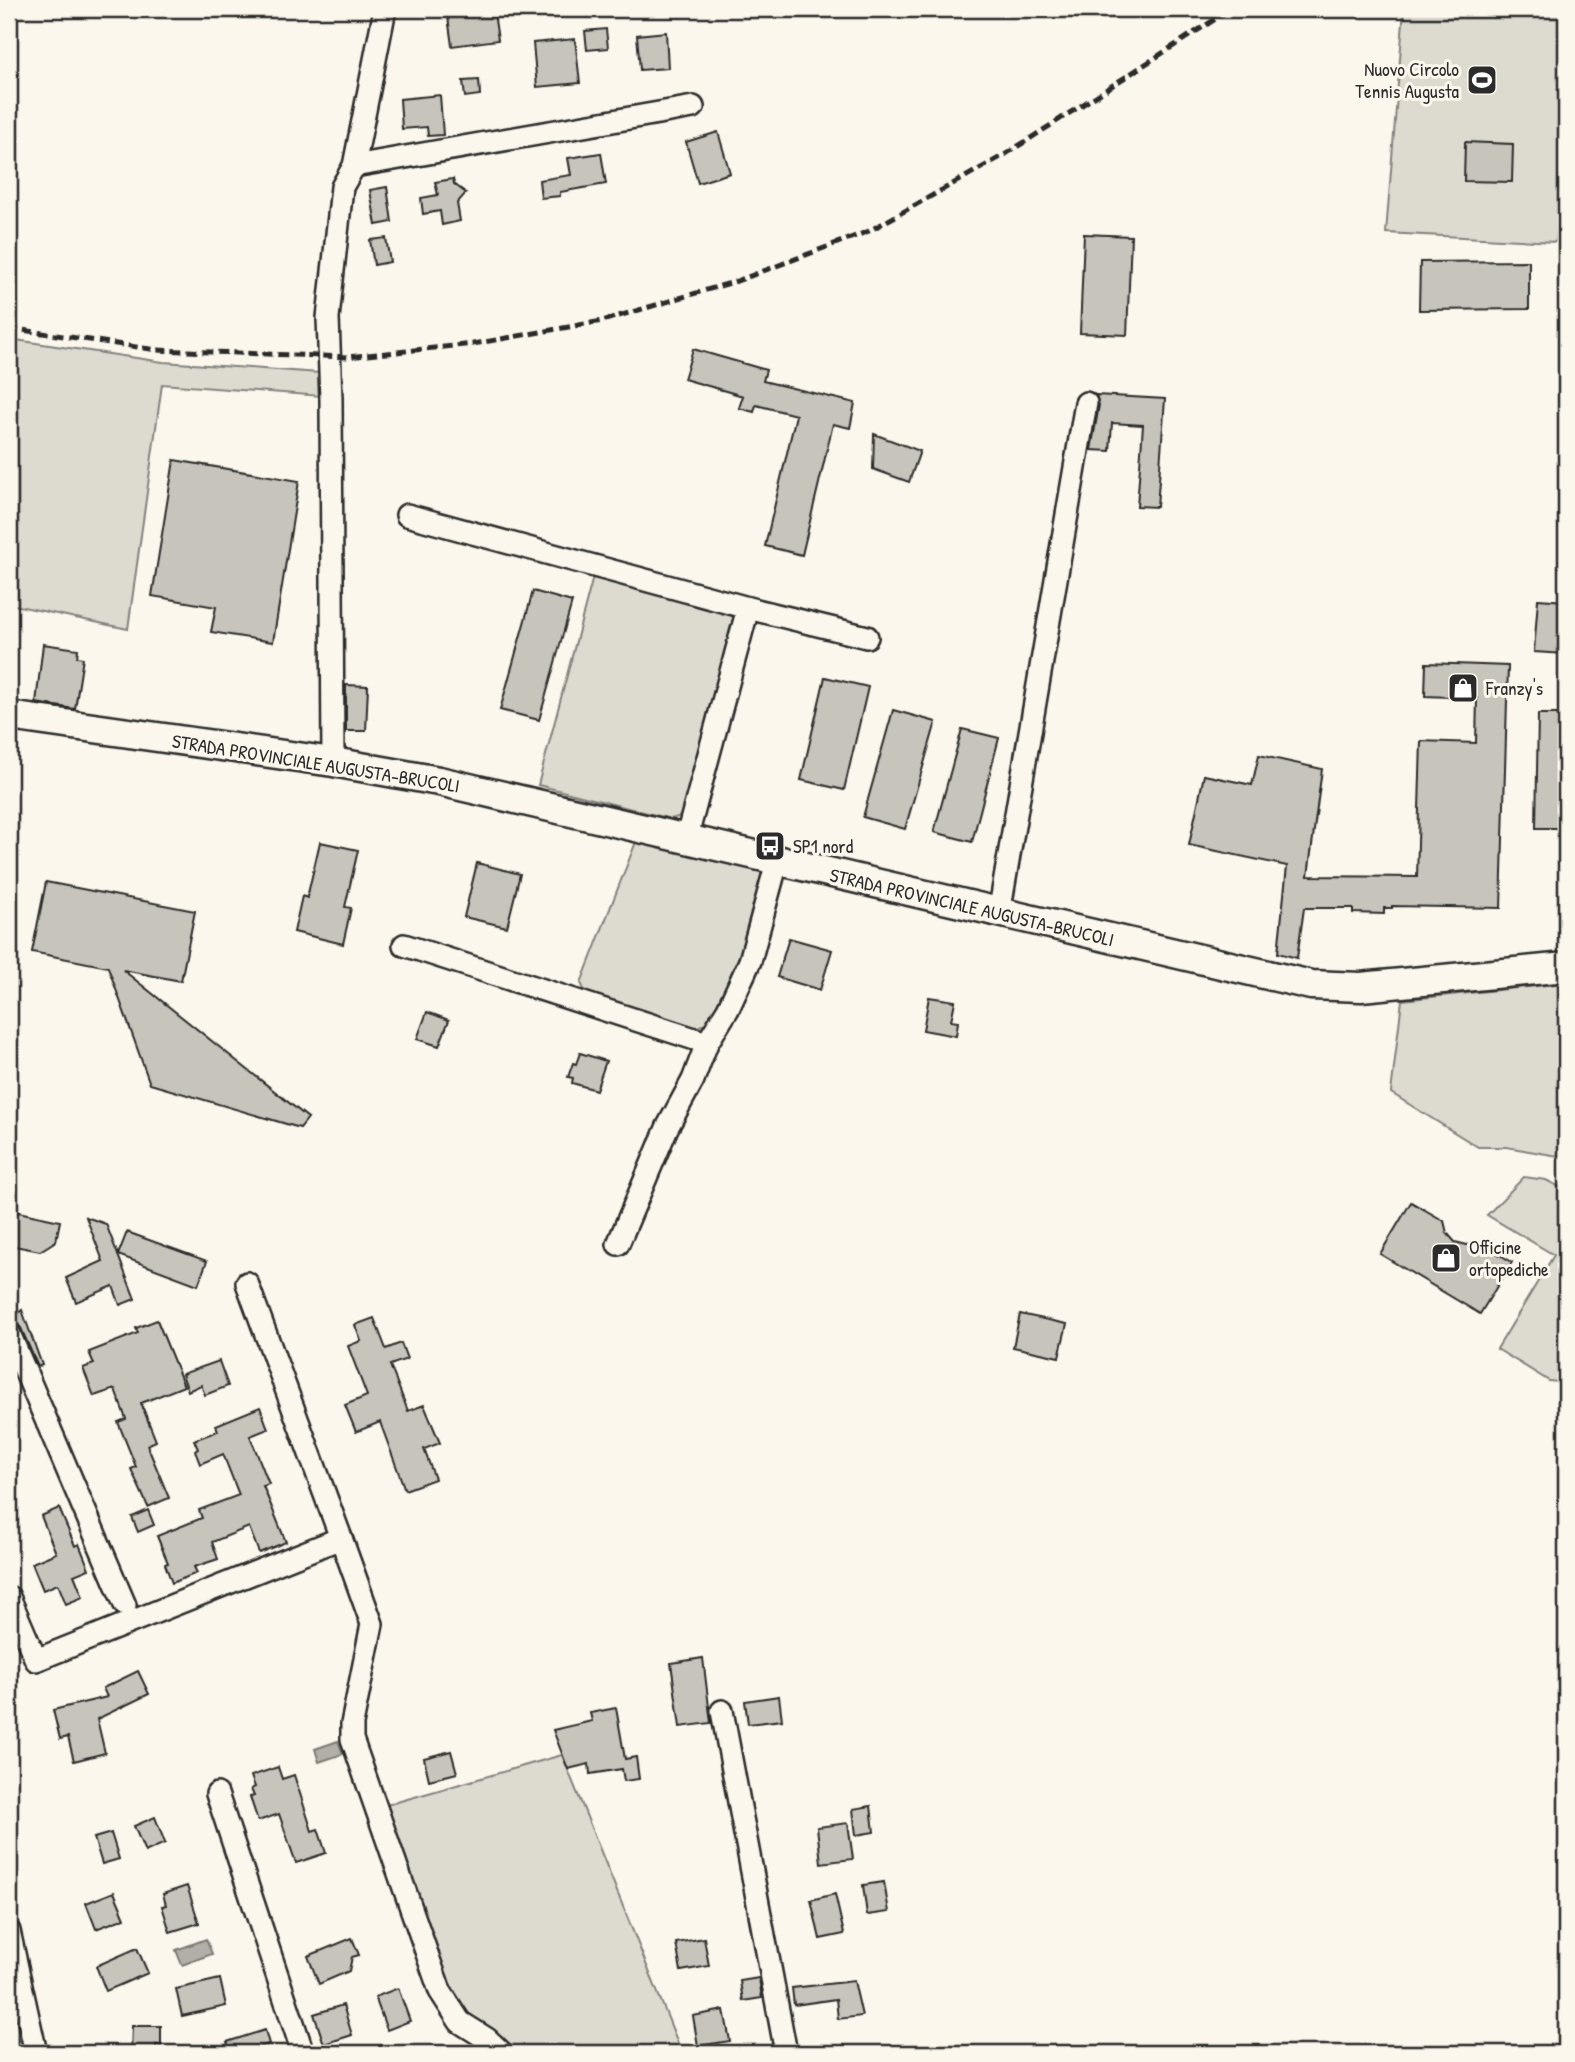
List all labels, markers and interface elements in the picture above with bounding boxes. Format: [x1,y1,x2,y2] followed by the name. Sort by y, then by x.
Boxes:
[1355,56,1460,104] place label: Nuovo Circolo Tennis Augusta
[1465,63,1499,97] sports icon: Nuovo Circolo Tennis Augusta
[1446,671,1480,705] shop icon: Franzy's
[1485,675,1543,701] place label: Franzy's
[170,727,462,799] street label: STRADA PROVINCIALE AUGUSTA-BRUCOLI
[753,829,787,863] bus stop icon: SP1 nord
[793,833,854,859] place label: SP1 nord
[827,862,1117,952] street label: STRADA PROVINCIALE AUGUSTA-BRUCOLI
[1469,1234,1549,1282] place label: Officine ortopediche
[1429,1241,1463,1275] shop icon: Officine ortopediche

